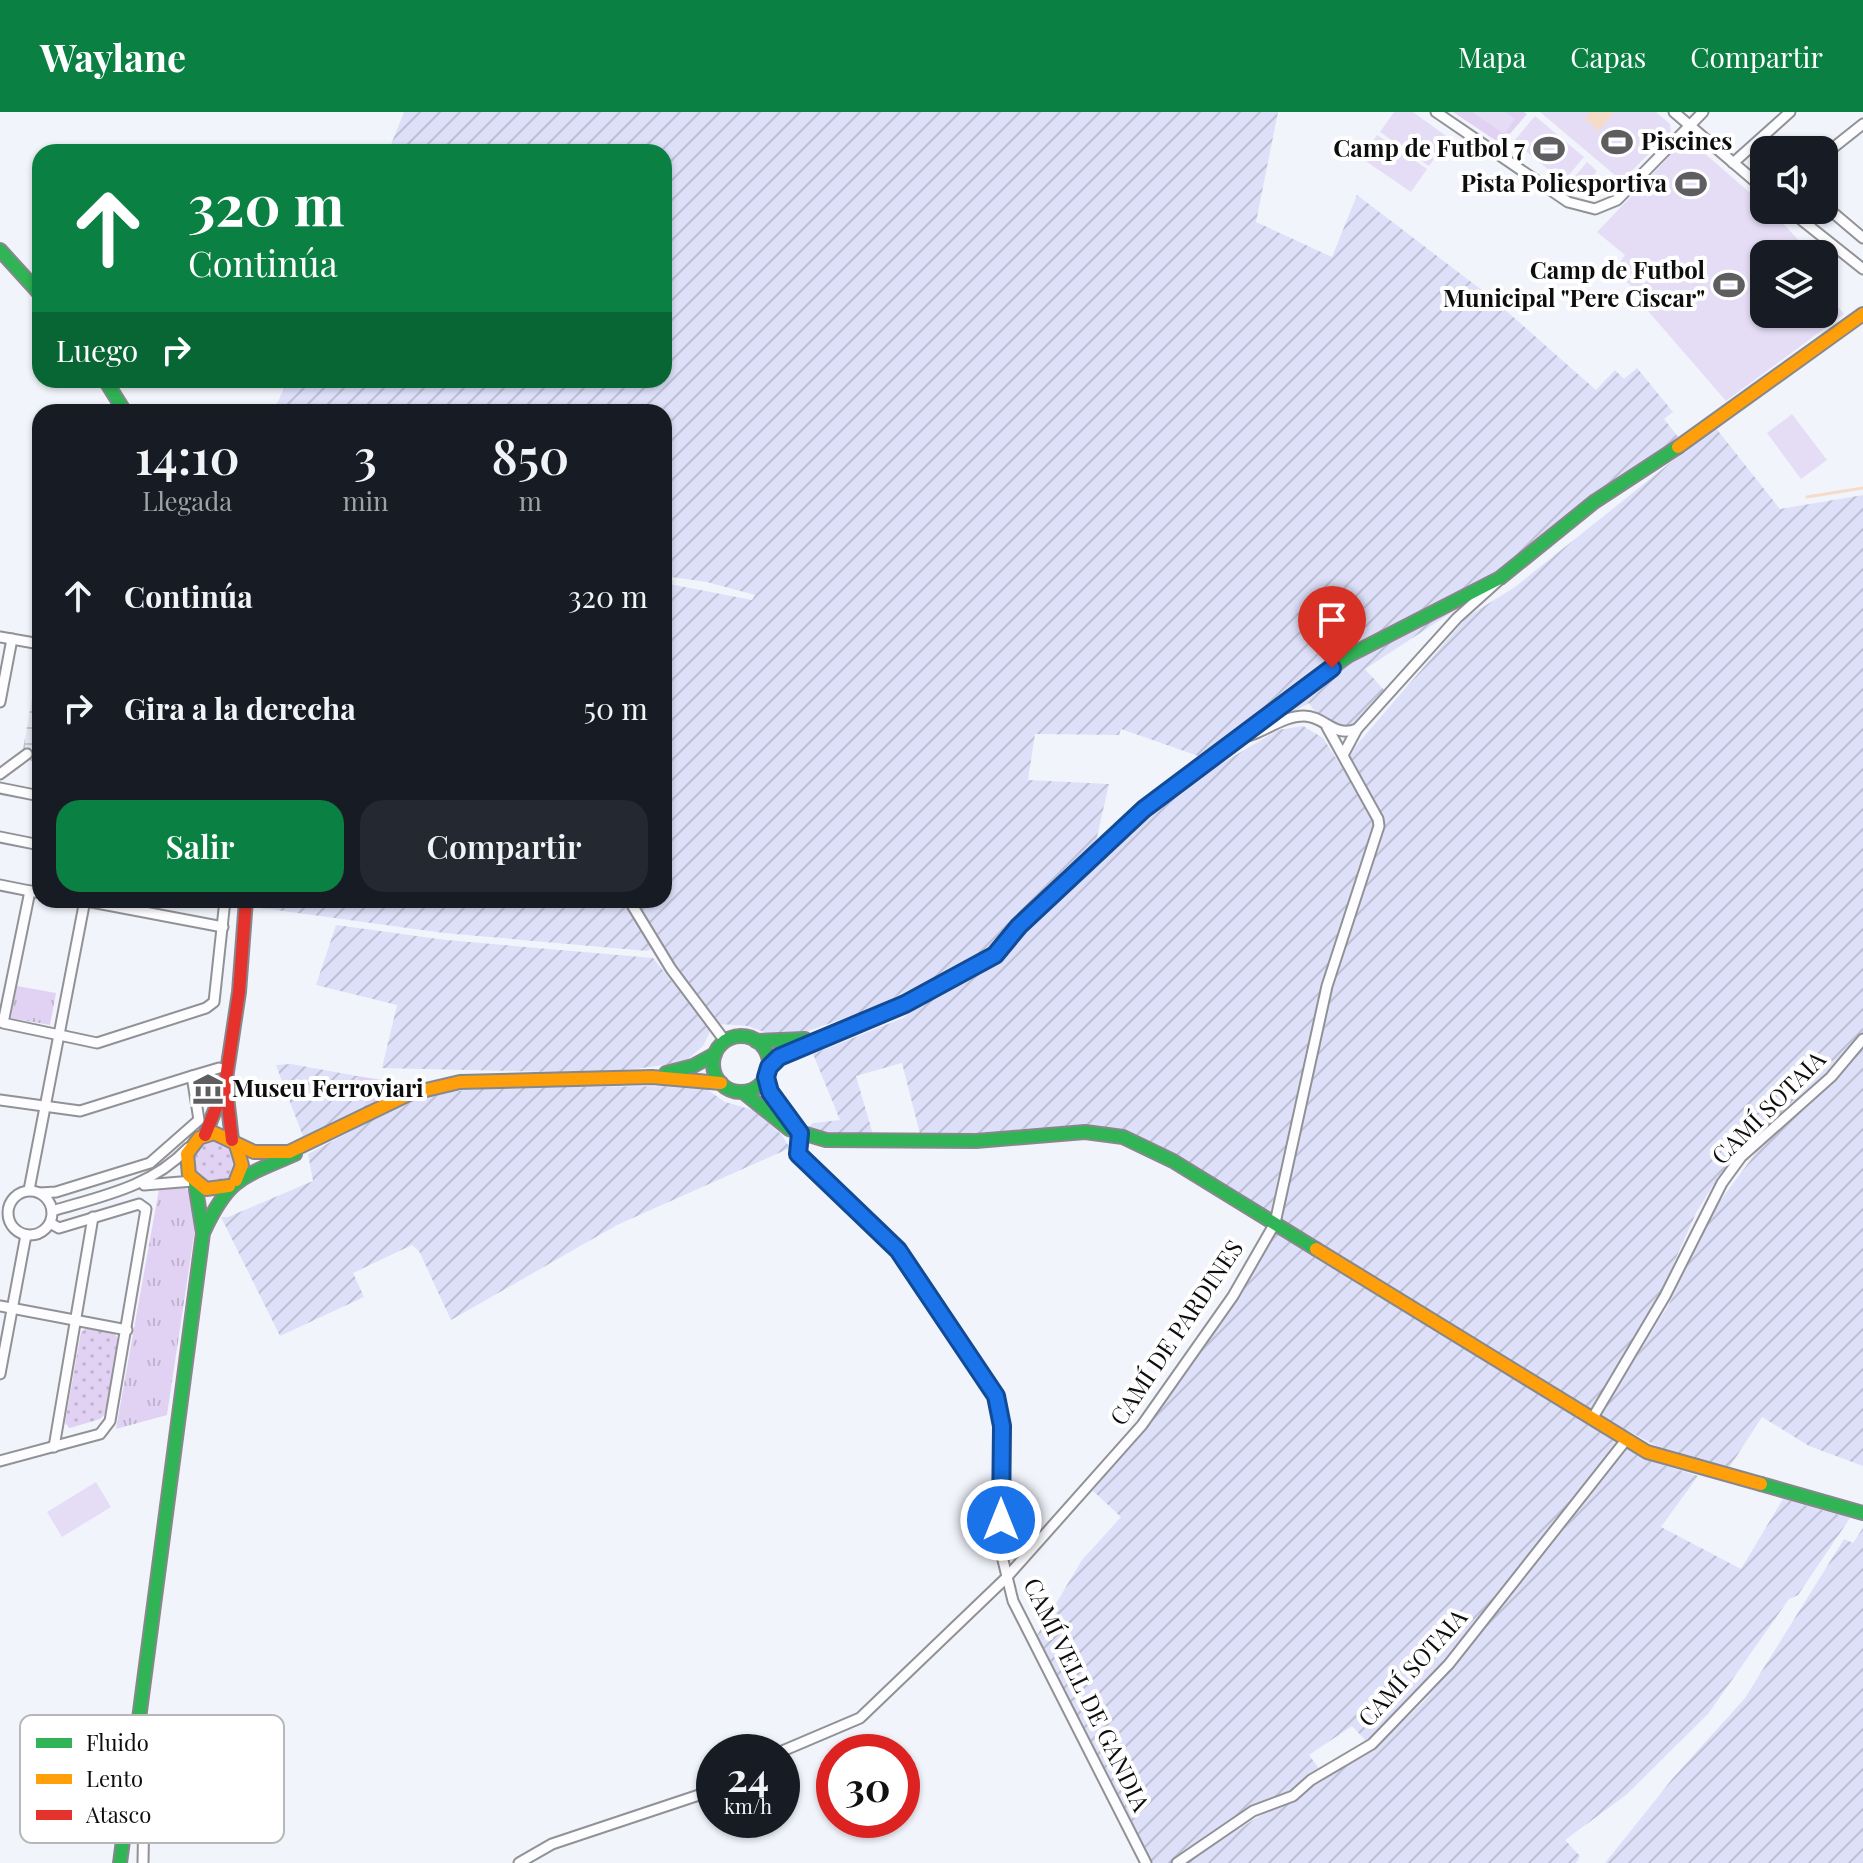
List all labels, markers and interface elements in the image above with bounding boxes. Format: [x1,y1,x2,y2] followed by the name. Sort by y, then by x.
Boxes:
[40,31,186,82] text: Waylane
[1458,38,1526,75] text: Mapa
[1570,38,1646,75] text: Capas
[1690,38,1823,75] text: Compartir
[1641,124,1732,156] place label: Piscines
[1600,125,1634,159] sports icon: Piscines
[1333,131,1525,163] place label: Camp de Futbol 7
[1532,132,1566,166] sports icon: Camp de Futbol 7
[1750,136,1838,328] map controls
[1750,136,1838,224] button: sound
[188,166,344,241] text: 320 m
[1461,166,1668,198] place label: Pista Poliesportiva
[1674,167,1708,201] sports icon: Pista Poliesportiva
[56,176,160,280] icon: ahead
[188,238,338,286] text: Continúa
[1750,240,1838,328] button: layers
[1443,253,1706,313] place label: Camp de Futbol Municipal "Pere Ciscar"
[1712,268,1746,302] sports icon: Camp de Futbol Municipal "Pere Ciscar"
[154,328,198,372] icon: right
[56,330,138,370] text: Luego
[135,423,240,487] text: 14:10
[354,423,377,487] text: 3
[491,423,569,487] text: 850
[142,483,232,518] text: Llegada
[342,483,389,518] text: min
[519,483,542,518] text: m
[56,574,100,618] icon: ahead
[124,576,253,616] text: Continúa
[568,576,648,616] text: 320 m
[1298,586,1366,668] pin
[1310,598,1354,642] icon: arrive
[56,686,100,730] icon: right
[124,688,356,728] text: Gira a la derecha
[583,688,648,728] text: 50 m
[56,800,344,892] button: Salir
[360,800,648,892] button: Compartir
[1704,1042,1832,1170] street label: CAMÍ SOTAIA
[232,1071,424,1103] place label: Museu Ferroviari
[191,1072,225,1106] museum icon: Museu Ferroviari
[1101,1233,1249,1431] street label: CAMÍ DE PARDINES
[959,1478,1043,1562] position arrow
[1017,1572,1159,1817] street label: CAMÍ VELL DE GANDIA
[1350,1600,1474,1733] street label: CAMÍ SOTAIA
[20,1715,284,1843] legend
[86,1727,149,1757] text: Fluido
[816,1734,920,1838] speed limit sign: 30
[727,1749,769,1802] text: 24
[86,1763,143,1793] text: Lento
[724,1792,772,1819] text: km/h
[85,1799,151,1829] text: Atasco

